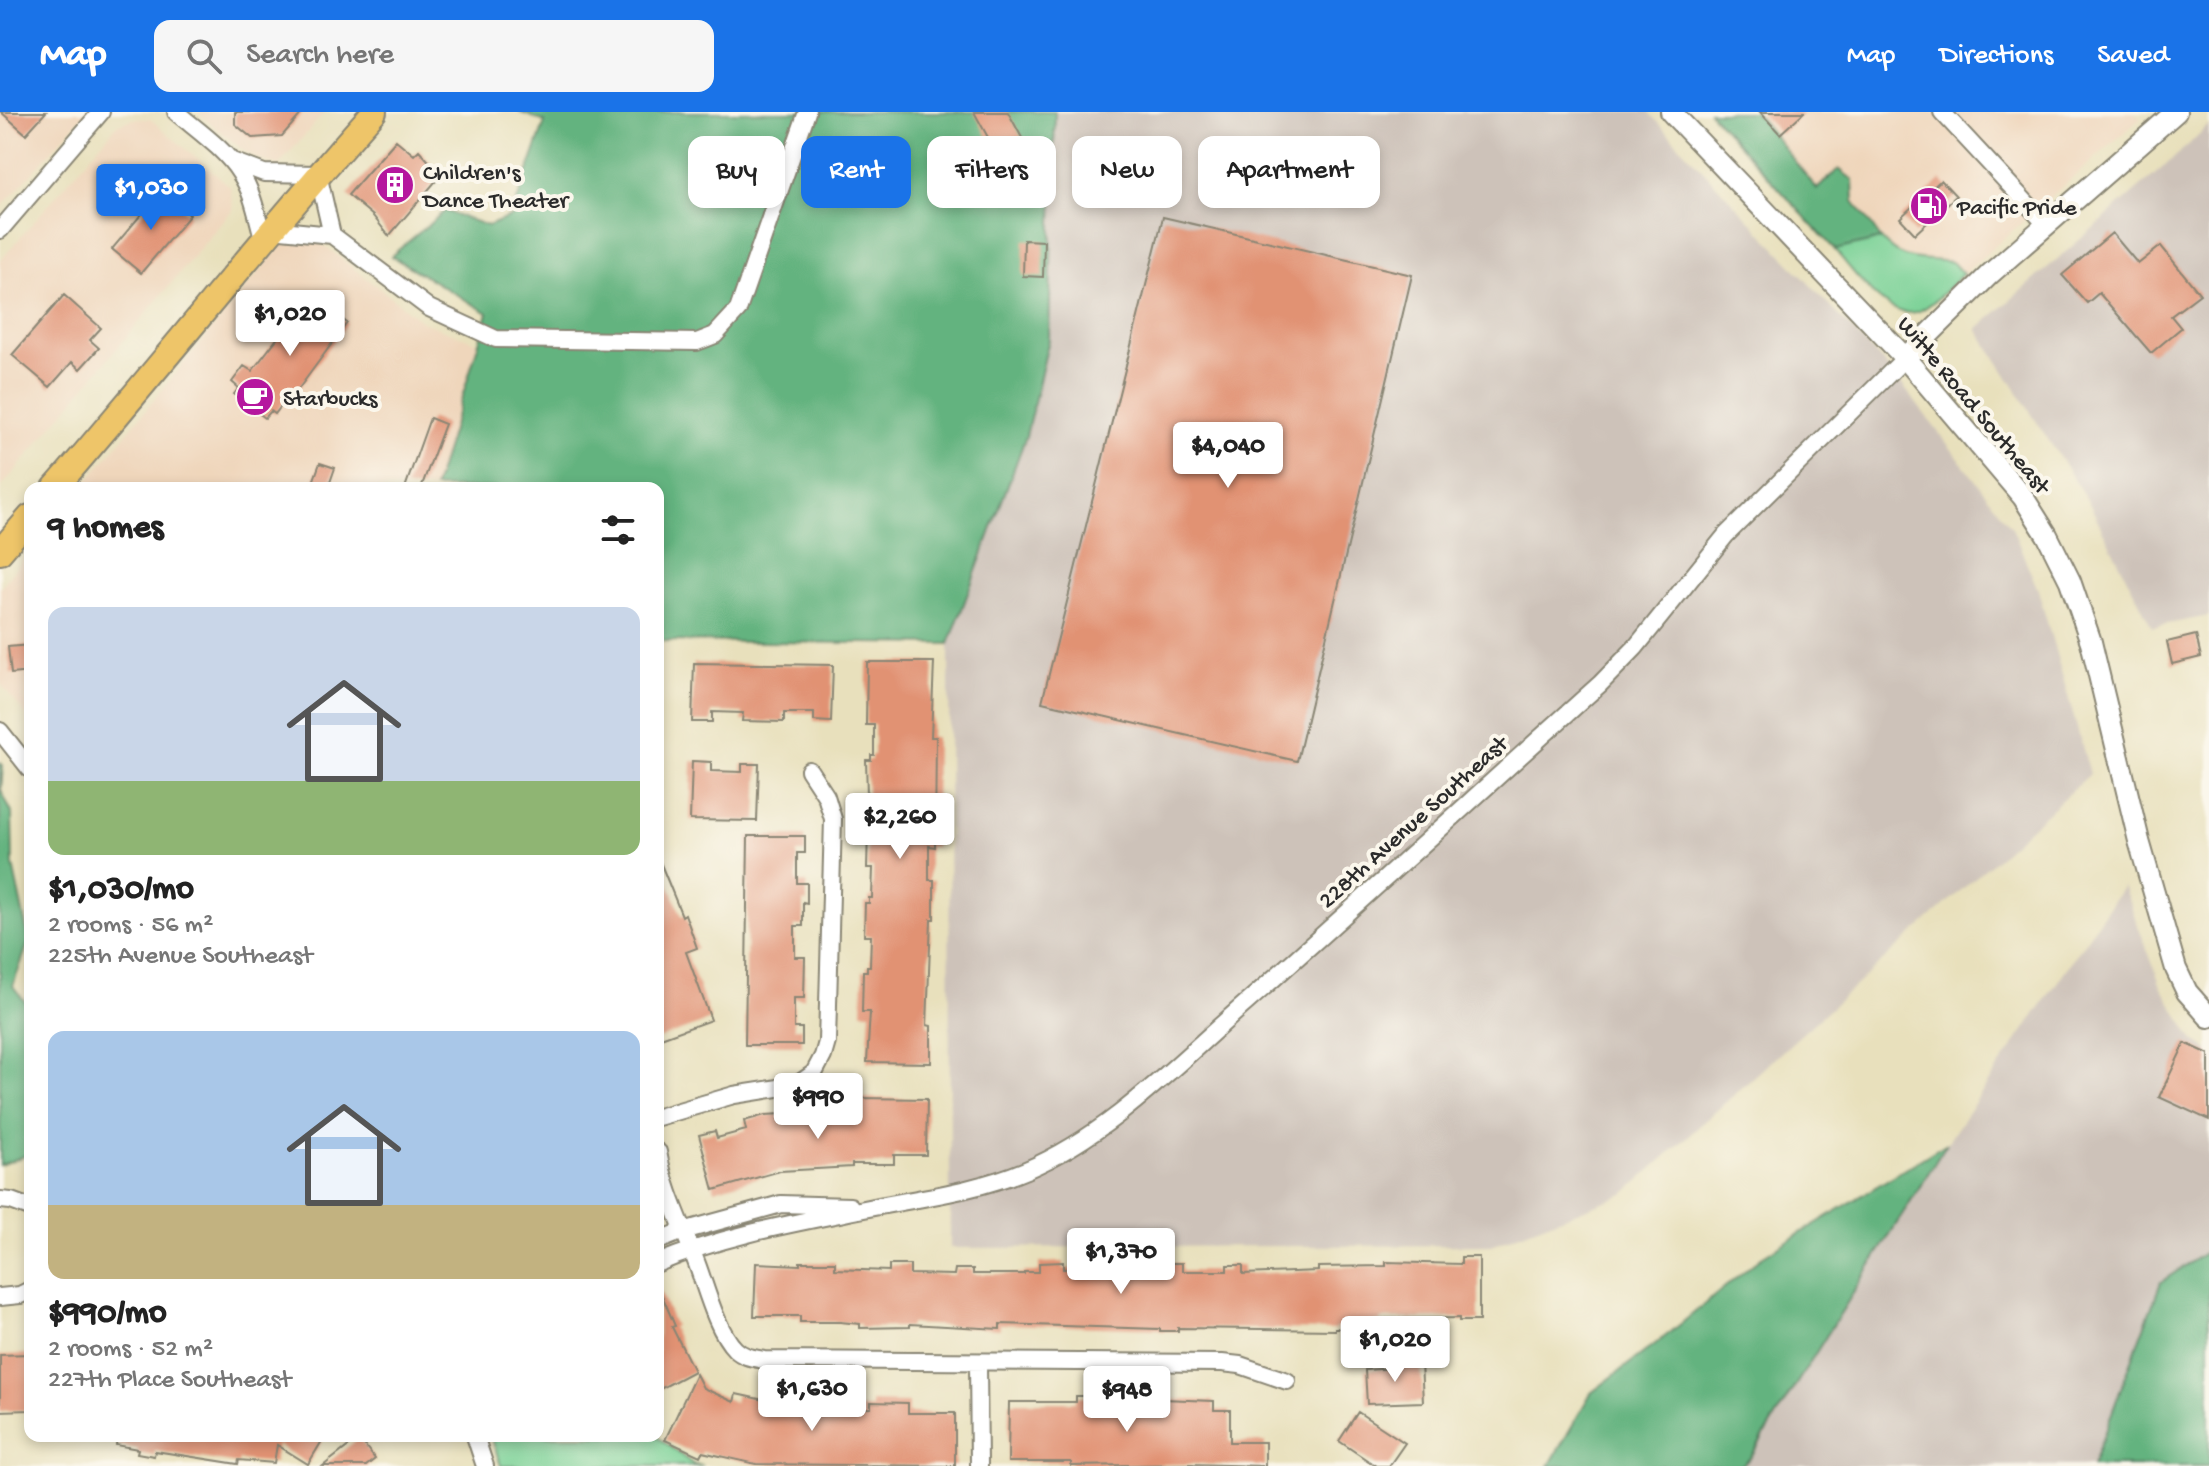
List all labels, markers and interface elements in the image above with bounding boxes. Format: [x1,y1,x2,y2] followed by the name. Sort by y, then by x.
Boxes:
[154,20,714,92] search box
[40,34,106,78] text: Map
[182,34,226,78] icon: search
[246,39,394,74] text: Search here
[1847,40,1895,73] text: Map
[1939,40,2053,73] text: Directions
[2097,40,2169,73] text: Saved
[688,136,785,208] chip: Buy
[801,136,911,208] chip: Rent
[927,136,1056,208] chip: Filters
[1072,136,1182,208] chip: New
[1198,136,1380,208] chip: Apartment
[421,160,571,217] place label: Children's Dance Theater
[86,164,216,232] pin: $1,030
[374,164,416,206] building icon: Children's Dance Theater
[114,174,188,205] text: $1,030
[1908,185,1950,227] fuel station icon: Pacific Pride
[1956,195,2077,224] place label: Pacific Pride
[225,290,355,358] pin: $1,020
[254,300,326,331] text: $1,020
[1889,311,2057,503] street label: Witte Road Southeast
[234,376,276,418] cafe icon: Starbucks
[283,386,379,415] place label: Starbucks
[1163,422,1293,490] pin: $4,040
[1191,432,1265,463] text: $4,040
[596,508,640,552] icon: filters
[48,510,163,550] text: 9 homes
[272,659,416,803] icon: home
[1314,729,1517,916] street label: 228th Avenue Southeast
[835,793,965,861] pin: $2,260
[863,803,937,834] text: $2,260
[48,871,194,911] text: $1,030/mo
[48,911,213,942] text: 2 rooms · 56 m²
[48,942,313,973] text: 225th Avenue Southeast
[771,1073,865,1141] pin: $990
[272,1083,416,1227] icon: home
[792,1083,844,1114] text: $990
[1056,1228,1186,1296] pin: $1,370
[1085,1238,1157,1269] text: $1,370
[48,1295,167,1335] text: $990/mo
[1330,1316,1460,1384] pin: $1,020
[1359,1326,1431,1357] text: $1,020
[48,1335,213,1366] text: 2 rooms · 52 m²
[747,1365,877,1433] pin: $1,630
[48,1366,291,1397] text: 227th Place Southeast
[1080,1366,1174,1434] pin: $948
[776,1375,848,1406] text: $1,630
[1101,1376,1153,1407] text: $948

